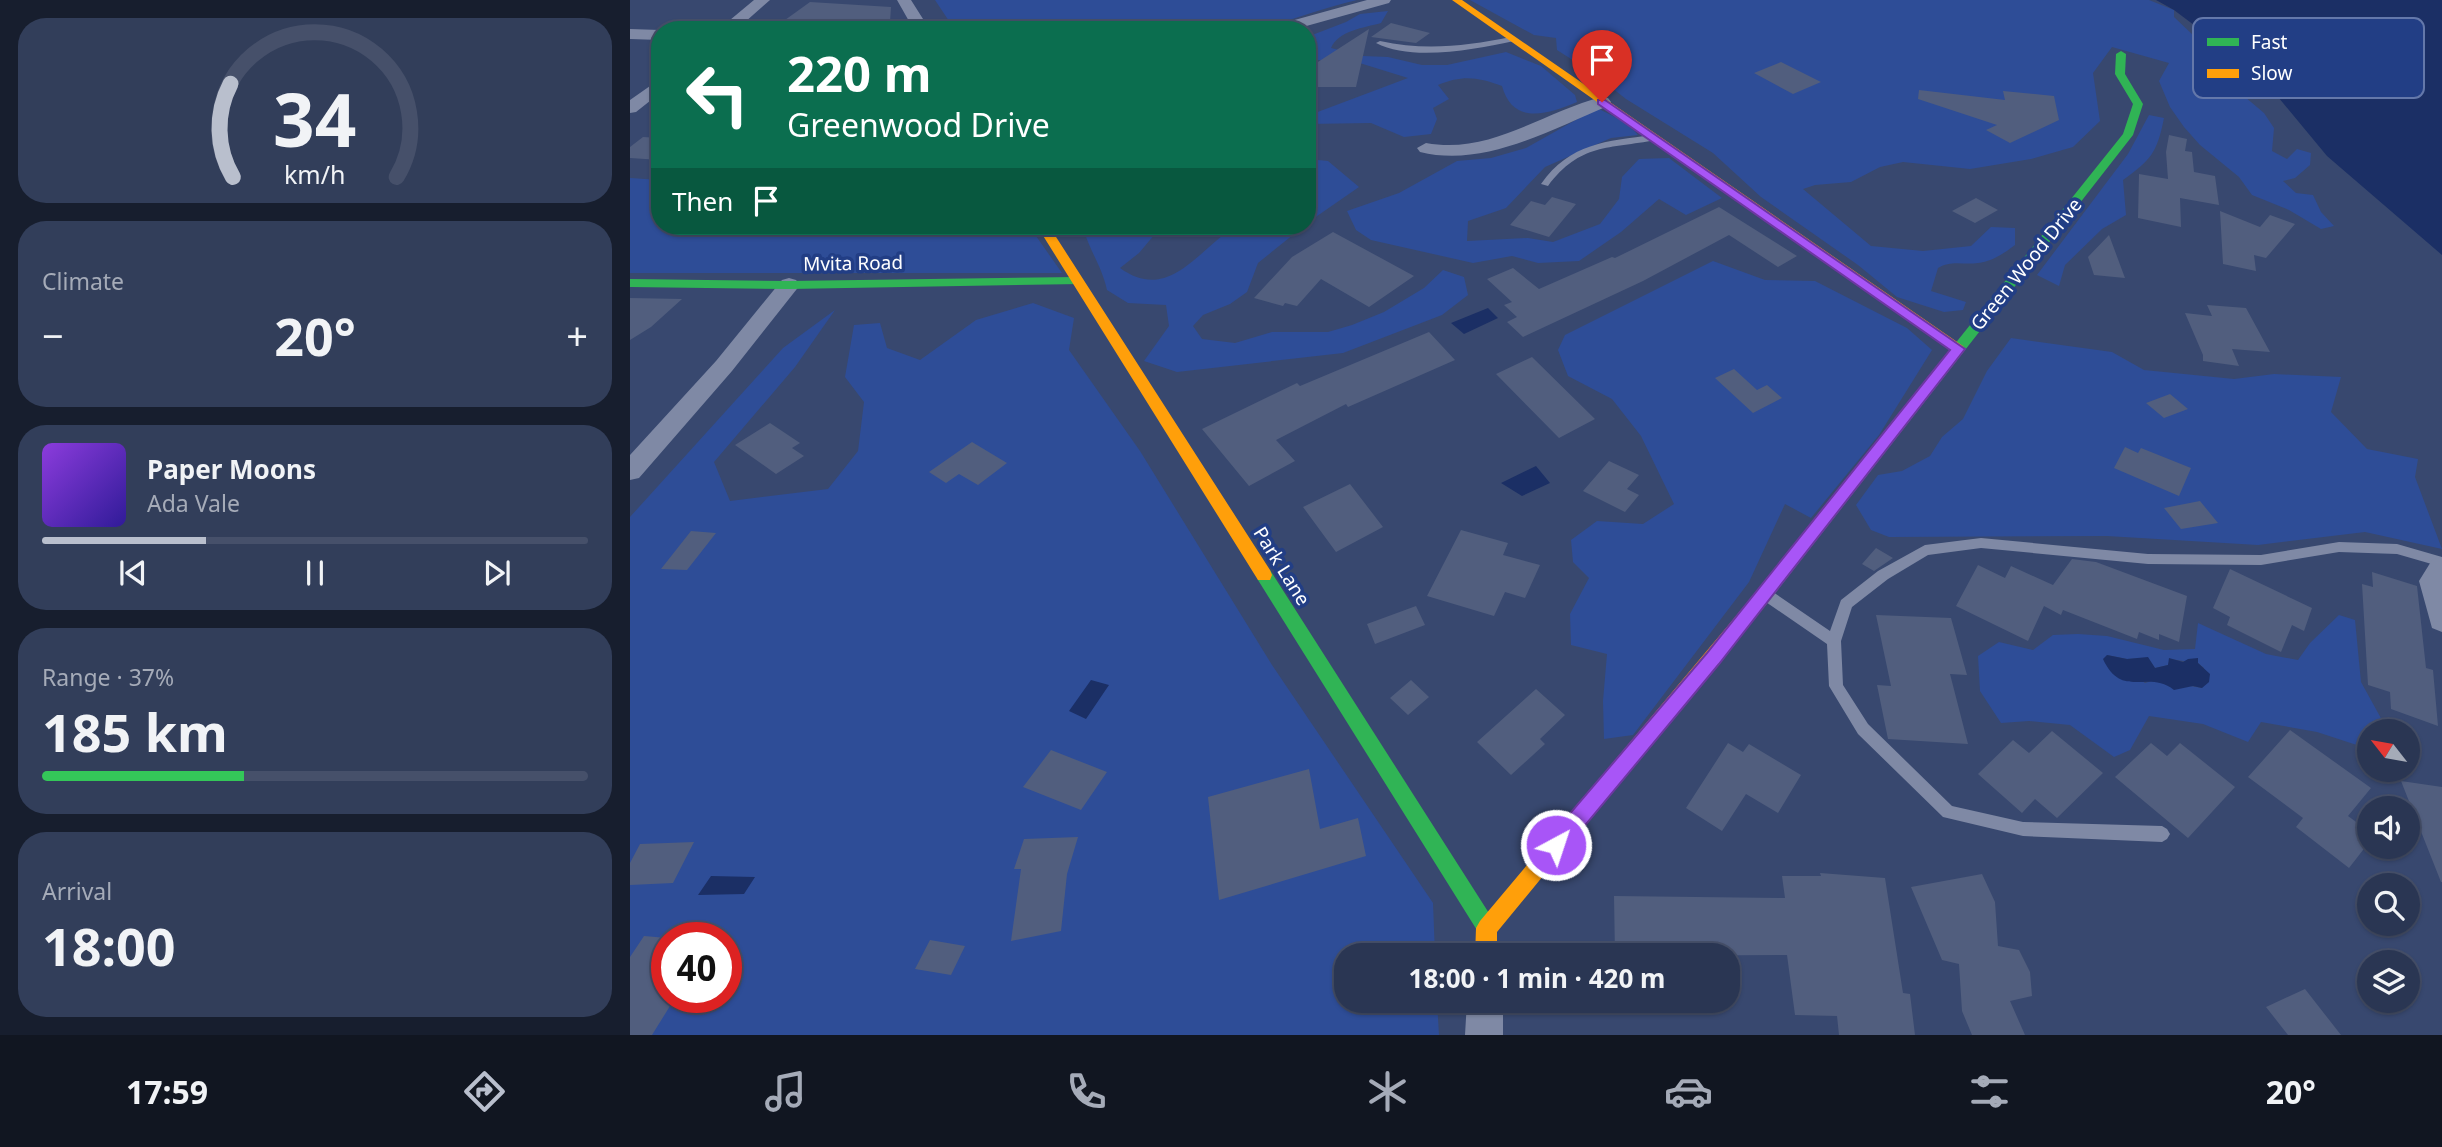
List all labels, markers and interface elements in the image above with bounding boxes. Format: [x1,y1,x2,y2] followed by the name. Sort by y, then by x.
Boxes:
[2193,18,2424,98] legend
[2251,29,2288,55] text: Fast
[1572,30,1632,102] pin
[787,40,932,106] text: 220 m
[1583,41,1621,79] icon: arrive
[672,49,763,140] icon: left
[2251,60,2292,86] text: Slow
[273,69,357,168] text: 34
[787,103,1050,146] text: Greenwood Drive
[284,157,346,191] text: km/h
[747,182,785,220] icon: arrive
[672,183,733,219] text: Then
[1965,192,2087,336] street label: Green Wood Drive
[803,249,903,277] street label: Mvita Road
[42,265,124,297] text: Climate
[274,300,356,371] text: 20°
[42,309,64,361] text: −
[566,309,588,361] text: +
[147,451,316,487] text: Paper Moons
[147,487,240,519] text: Ada Vale
[1248,522,1316,610] street label: Park Lane
[114,554,152,592] icon: previous
[296,554,334,592] icon: pause
[478,554,516,592] icon: next
[42,661,174,693] text: Range · 37%
[42,696,228,767] text: 185 km
[2357,719,2420,782] north arrow
[2357,719,2420,1013] map controls
[2357,796,2420,859] button: sound
[1519,808,1593,882] position arrow
[2357,873,2420,936] button: search
[42,875,112,907] text: Arrival
[42,910,176,981] text: 18:00
[651,922,742,1013] speed limit sign: 40
[2357,950,2420,1013] button: layers
[1409,960,1665,996] text: 18:00 · 1 min · 420 m
[460,1067,509,1116] icon: directions
[761,1067,810,1116] icon: music
[1062,1067,1111,1116] icon: phone
[1363,1067,1412,1116] icon: climate
[1664,1067,1713,1116] icon: car
[1965,1067,2014,1116] icon: filters
[126,1070,208,1113] text: 17:59
[2266,1070,2316,1113] text: 20°

